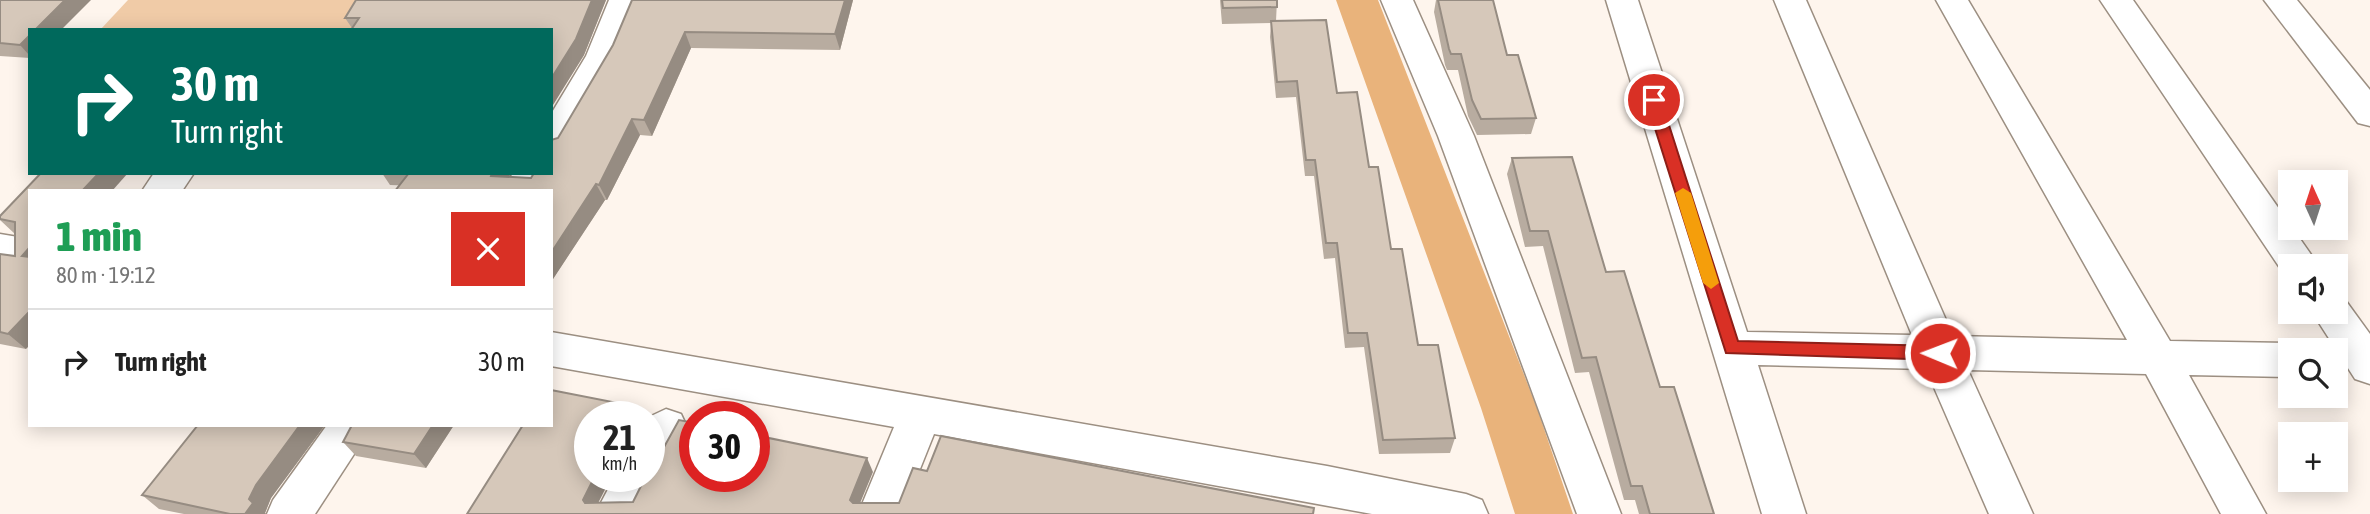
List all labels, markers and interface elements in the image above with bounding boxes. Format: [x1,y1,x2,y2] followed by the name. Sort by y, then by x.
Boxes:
[171,55,259,111] text: 30 m
[56,56,147,147] icon: right
[1624,70,1684,130] pin
[1635,81,1673,119] icon: arrive
[171,113,284,150] text: Turn right
[2278,170,2348,240] north arrow
[2278,170,2348,492] map controls
[56,212,142,260] text: 1 min
[451,212,525,286] button: close
[2278,254,2348,324] button: sound
[56,262,156,288] text: 80 m · 19:12
[1903,316,1977,390] position arrow
[2278,338,2348,408] button: search
[56,343,94,381] icon: right
[115,347,206,377] text: Turn right
[478,347,525,377] text: 30 m
[679,401,770,492] speed limit sign: 30
[603,417,636,457] text: 21
[2278,422,2348,492] button: +
[602,453,637,474] text: km/h

